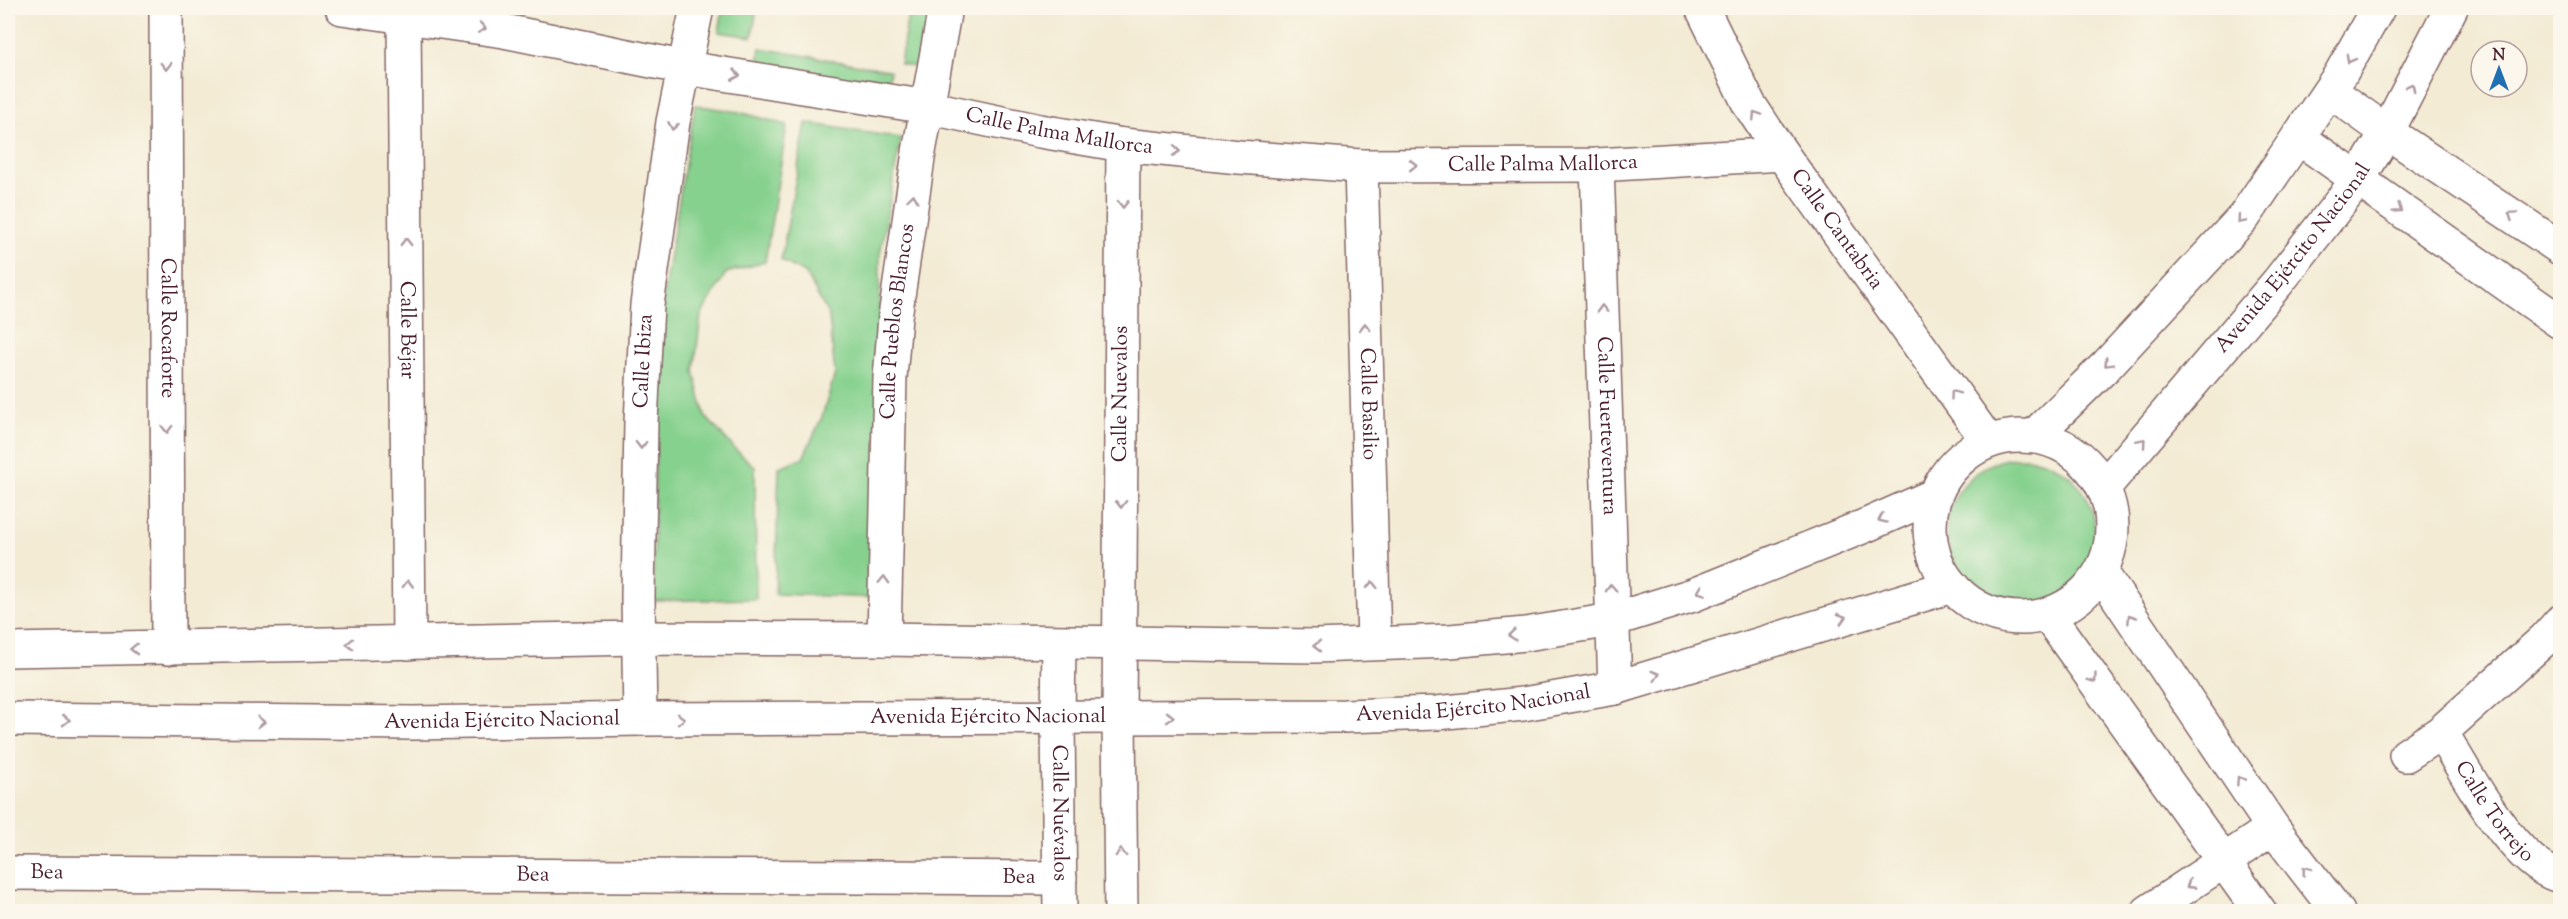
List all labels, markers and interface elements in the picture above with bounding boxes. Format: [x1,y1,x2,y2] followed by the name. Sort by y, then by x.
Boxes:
[477,21,487,34] one-way arrow
[2469,39,2529,99] north arrow
[2493,45,2506,68] text: N
[2346,52,2357,63] one-way arrow
[160,61,172,70] one-way arrow
[731,69,741,81] one-way arrow
[2403,82,2415,93] one-way arrow
[963,101,1154,163] street label: Calle Palma Mallorca
[1753,110,1764,121] one-way arrow
[667,121,680,131] one-way arrow
[1172,144,1181,157] one-way arrow
[1448,148,1639,181] street label: Calle Palma Mallorca
[2208,158,2379,360] street label: Avenida Ejército Nacional
[1408,159,1417,171] one-way arrow
[1783,163,1890,297] street label: Calle Cantabria
[906,193,918,202] one-way arrow
[1117,199,1129,208] one-way arrow
[2391,202,2402,213] one-way arrow
[2508,211,2519,222] one-way arrow
[2237,213,2248,224] one-way arrow
[874,222,923,420] street label: Calle Pueblos Blancos
[400,238,412,247] one-way arrow
[152,258,182,398] street label: Calle Rocaforte
[391,281,422,379] street label: Calle Béjar
[1596,304,1608,313] one-way arrow
[627,313,662,409] street label: Calle Ibiza
[1359,322,1372,331] one-way arrow
[1106,326,1137,462] street label: Calle Nuevalos
[1588,336,1624,516] street label: Calle Fuerteventura
[1351,347,1384,461] street label: Calle Basilio
[2105,356,2116,367] one-way arrow
[1950,389,1961,400] one-way arrow
[161,424,173,433] one-way arrow
[2135,439,2146,449] one-way arrow
[634,441,647,450] one-way arrow
[1115,499,1127,508] one-way arrow
[1877,511,1888,523] one-way arrow
[878,576,890,585] one-way arrow
[402,580,415,589] one-way arrow
[1366,580,1378,589] one-way arrow
[1605,583,1618,592] one-way arrow
[1696,584,1707,597] one-way arrow
[1836,613,1847,625] one-way arrow
[2127,614,2138,625] one-way arrow
[1507,628,1516,641] one-way arrow
[346,638,355,650] one-way arrow
[1313,640,1322,652] one-way arrow
[130,643,139,655] one-way arrow
[1650,670,1661,683] one-way arrow
[2086,673,2097,684] one-way arrow
[1355,677,1593,731] street label: Avenida Ejército Nacional
[870,702,1106,733] street label: Avenida Ejército Nacional
[384,704,620,738] street label: Avenida Ejército Nacional
[1166,711,1175,723] one-way arrow
[677,713,686,725] one-way arrow
[61,714,70,726] one-way arrow
[256,716,265,728] one-way arrow
[1043,745,1075,881] street label: Calle Nuévalos
[2447,756,2540,870] street label: Calle Torrejo
[2237,775,2248,786] one-way arrow
[1115,849,1127,858] one-way arrow
[31,858,64,888] street label: Bea
[517,860,550,891] street label: Bea
[1003,863,1036,893] street label: Bea
[2302,865,2313,876] one-way arrow
[2186,877,2196,889] one-way arrow

